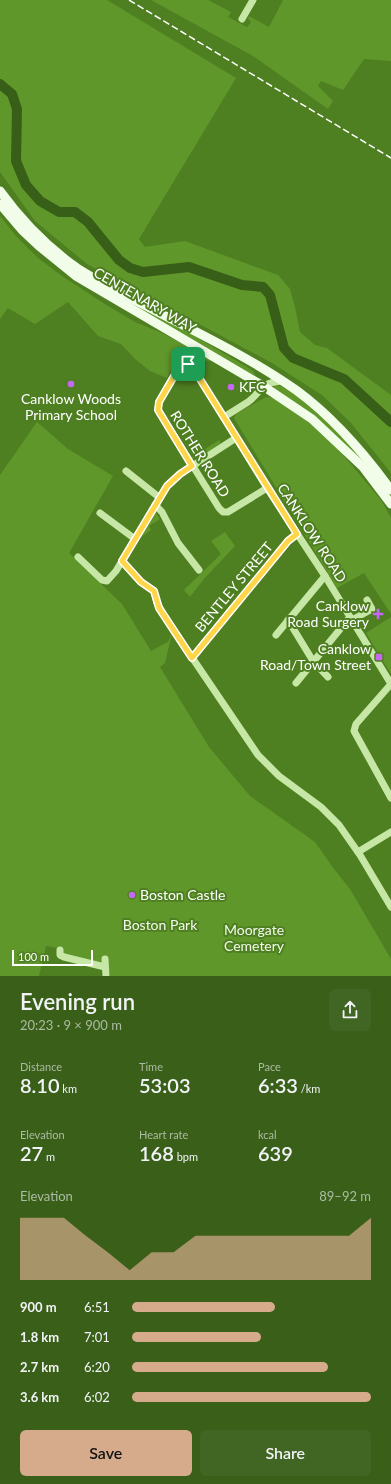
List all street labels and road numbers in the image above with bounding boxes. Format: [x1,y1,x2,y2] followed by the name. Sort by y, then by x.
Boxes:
[91,263,200,336] street label: CENTENARY WAY
[167,407,234,500] street label: ROTHER ROAD
[274,480,351,585] street label: CANKLOW ROAD
[191,538,277,635] street label: BENTLEY STREET

